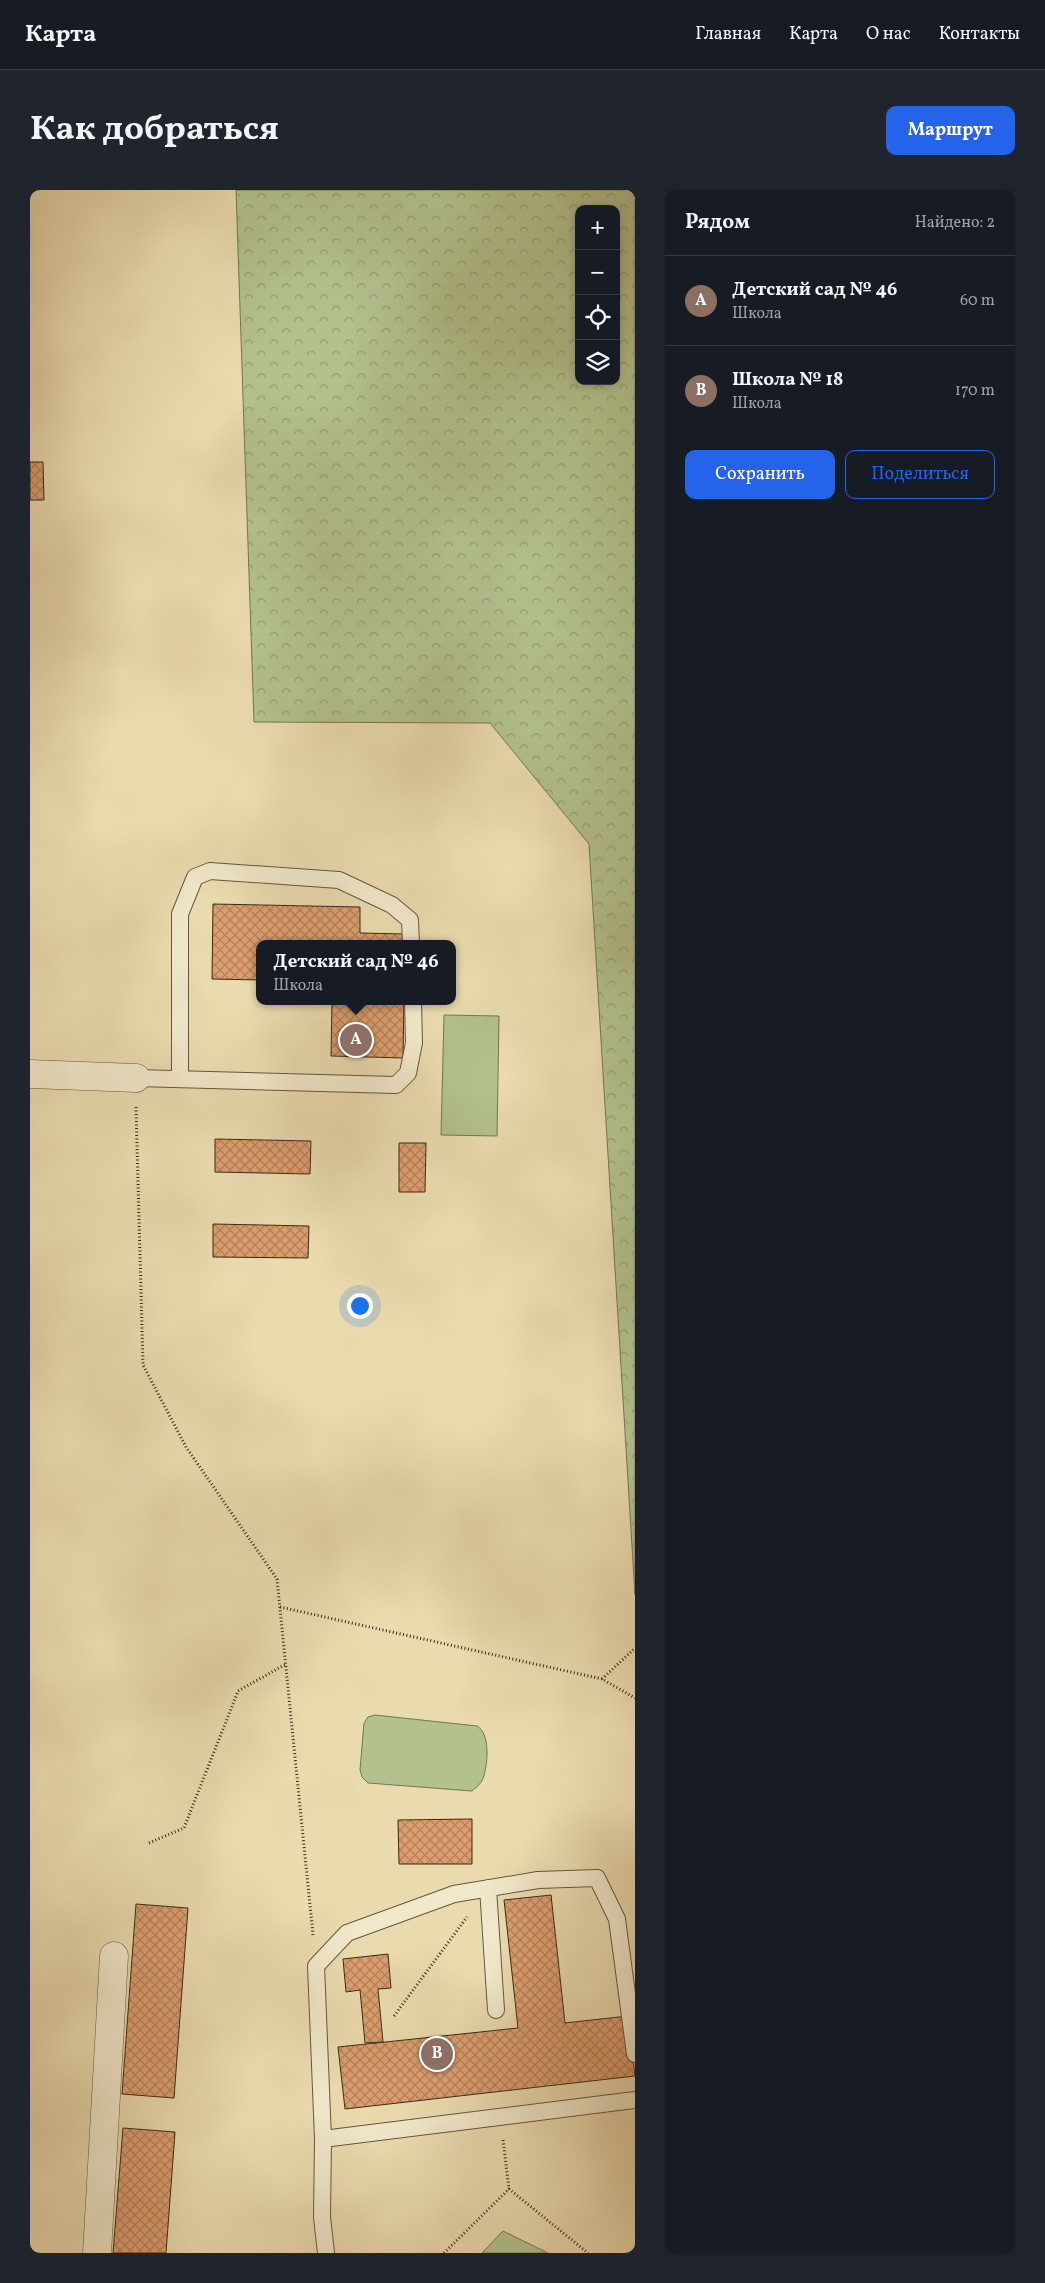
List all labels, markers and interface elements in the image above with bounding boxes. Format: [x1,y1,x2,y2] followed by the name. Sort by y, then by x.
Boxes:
[25,18,96,52] text: Карта
[695,22,761,47] text: Главная
[789,22,838,47] text: Карта
[866,22,911,47] text: О нас
[939,22,1020,47] text: Контакты
[30,106,279,154] text: Как добраться
[886,106,1015,155] button: Маршрут
[575,205,620,385] map controls
[575,205,620,250] button: +
[685,208,750,237] text: Рядом
[915,212,995,234] text: Найдено: 2
[575,250,620,295] button: −
[732,277,897,303] text: Детский сад № 46
[695,290,707,312] text: A
[960,290,995,312] text: 60 m
[575,295,620,340] button: locate
[732,303,782,325] text: Школа
[575,340,620,385] button: layers
[732,367,843,393] text: Школа № 18
[696,380,706,402] text: B
[955,380,995,402] text: 170 m
[732,393,782,415] text: Школа
[685,450,835,499] button: Сохранить
[845,450,995,499] button: Поделиться
[256,940,456,1005] popup
[273,949,439,975] text: Детский сад № 46
[273,975,323,997] text: Школа
[340,1021,372,1059] pin: A
[347,1293,373,1319] your location
[421,2035,453,2073] pin: B

